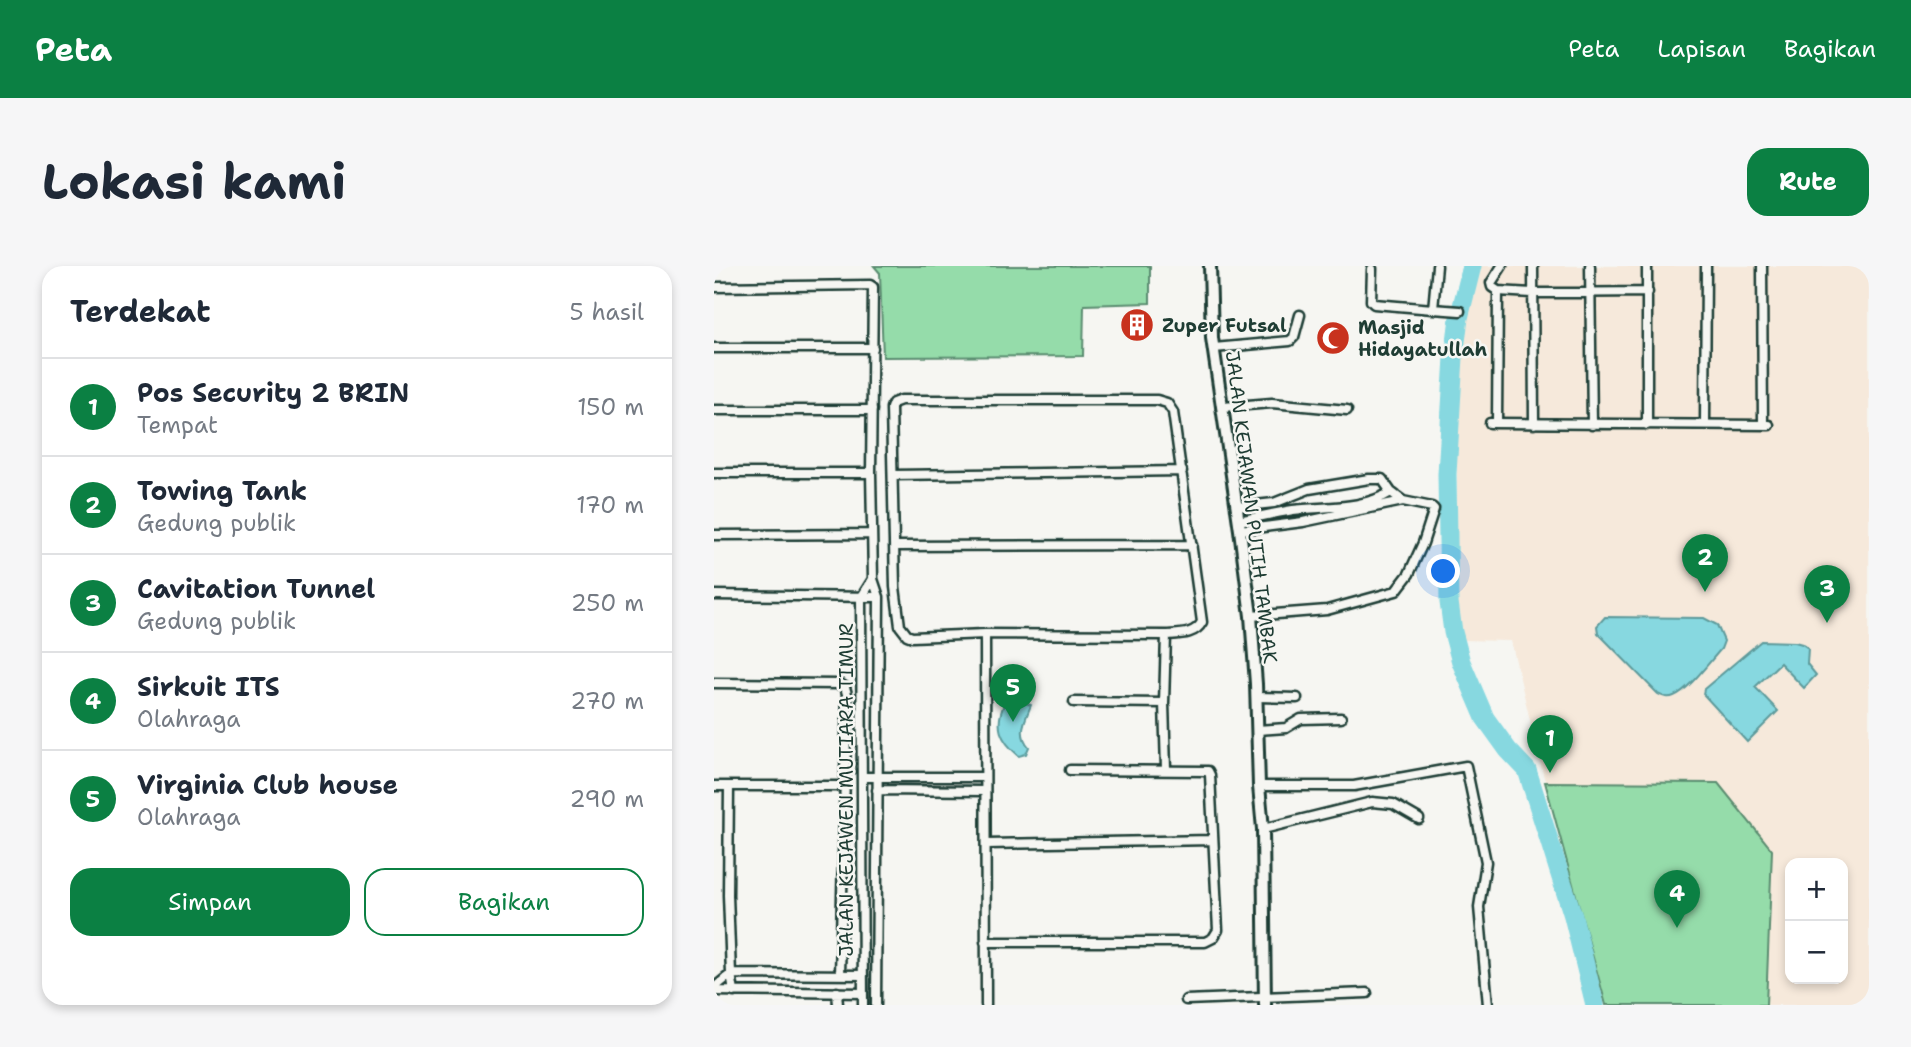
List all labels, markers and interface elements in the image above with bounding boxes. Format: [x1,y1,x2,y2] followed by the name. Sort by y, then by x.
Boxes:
[35,27,112,72] text: Peta
[1568,33,1619,65] text: Peta
[1657,33,1746,65] text: Lapisan
[1784,33,1876,65] text: Bagikan
[1747,148,1869,216] button: Rute
[42,149,346,215] text: Lokasi kami
[70,291,210,332] text: Terdekat
[570,297,644,327] text: 5 hasil
[1118,306,1156,344] building icon: Zuper Futsal
[1162,313,1287,338] place label: Zuper Futsal
[1358,315,1488,362] place label: Masjid Hidayatullah
[1314,319,1352,357] mosque icon: Masjid Hidayatullah
[1220,349,1283,665] street label: JALAN KEJAWAN PUTIH TAMBAK
[137,375,409,410] text: Pos Security 2 BRIN
[88,392,98,422] text: 1
[577,392,644,422] text: 150 m
[137,410,218,440] text: Tempat
[137,473,307,508] text: Towing Tank
[85,490,101,520] text: 2
[576,490,644,520] text: 170 m
[137,508,296,538] text: Gedung publik
[1682,534,1728,592] pin: 2
[1426,554,1460,588] your location
[1804,565,1850,623] pin: 3
[137,571,375,606] text: Cavitation Tunnel
[85,588,101,618] text: 3
[571,588,644,618] text: 250 m
[137,606,296,636] text: Gedung publik
[834,623,859,957] street label: JALAN KEJAWEN MUTIARA TIMUR
[990,664,1036,722] pin: 5
[137,669,280,704] text: Sirkuit ITS
[85,686,101,716] text: 4
[570,686,644,716] text: 270 m
[137,704,241,734] text: Olahraga
[1527,715,1573,773] pin: 1
[137,767,398,802] text: Virginia Club house
[86,784,100,814] text: 5
[570,784,644,814] text: 290 m
[137,802,241,832] text: Olahraga
[1785,858,1848,984] map controls
[1785,858,1848,921] button: +
[70,868,350,936] button: Simpan
[364,868,644,936] button: Bagikan
[1654,870,1700,928] pin: 4
[1785,921,1848,984] button: −

